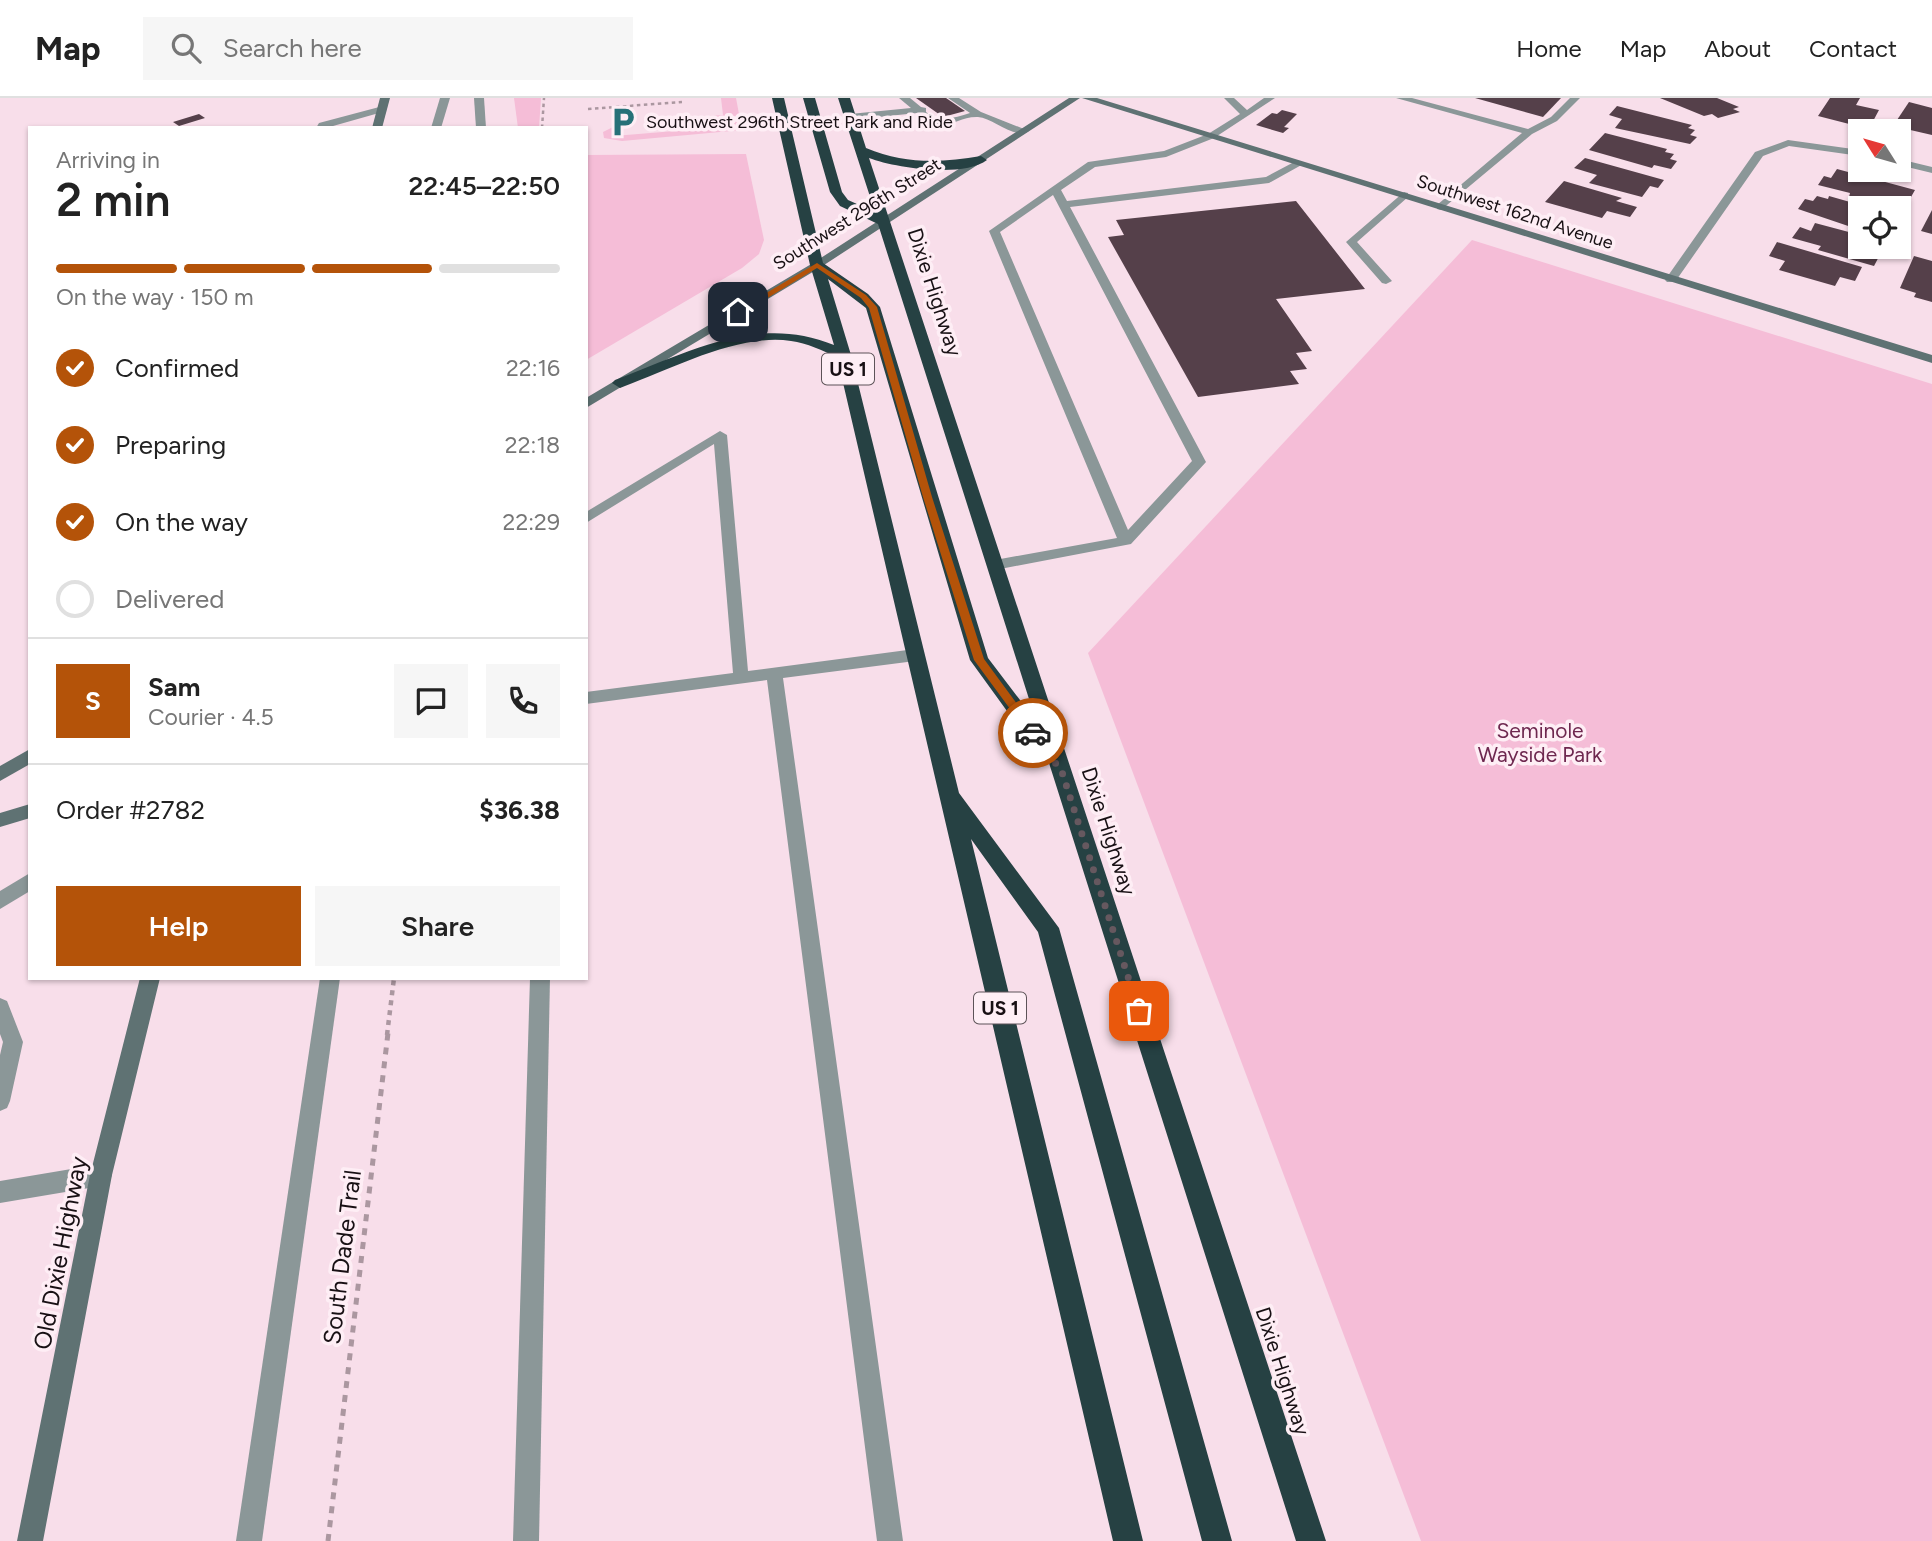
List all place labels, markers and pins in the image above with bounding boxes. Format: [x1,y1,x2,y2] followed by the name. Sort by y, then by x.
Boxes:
[606,105,640,139] parking icon: Southwest 296th Street Park and Ride
[646,111,953,133] place label: Southwest 296th Street Park and Ride
[708,282,768,342] pin
[1109,981,1169,1041] pin

